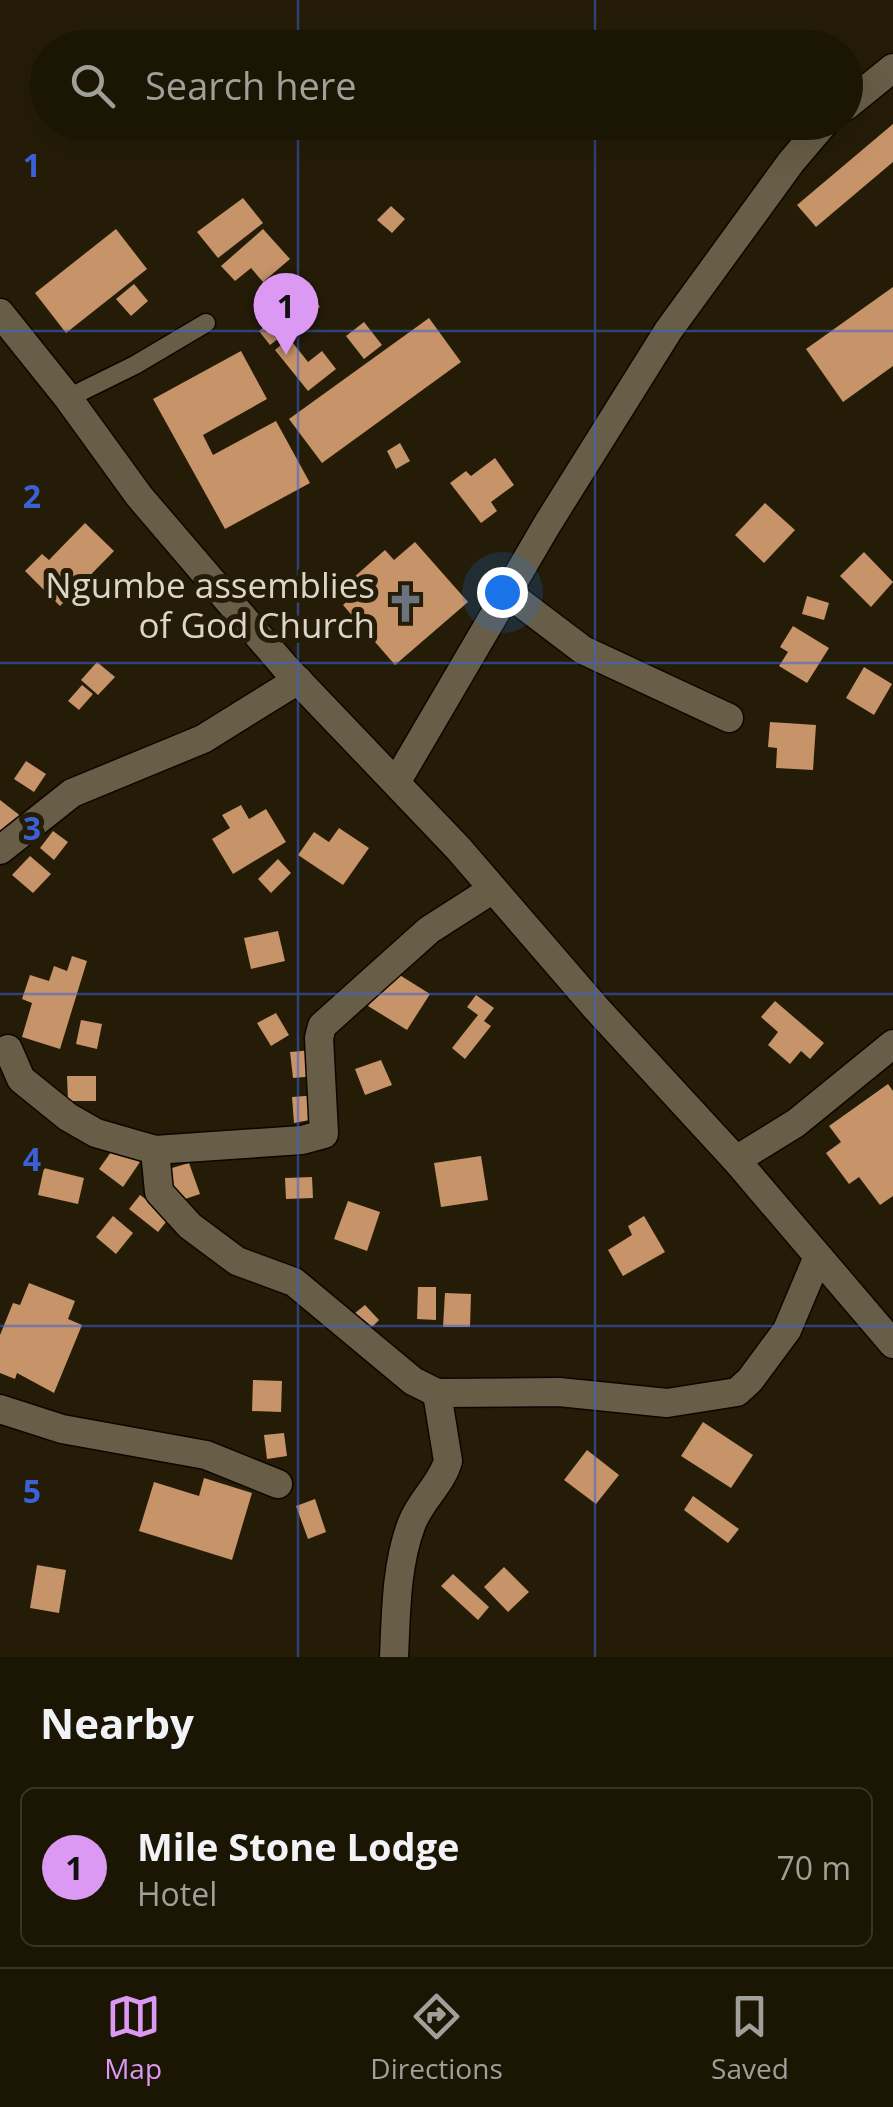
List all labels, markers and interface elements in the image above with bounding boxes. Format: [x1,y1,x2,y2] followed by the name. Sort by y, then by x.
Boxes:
[30,30,863,140] search box
[65,58,120,113] icon: search
[145,59,357,111] text: Search here
[23,143,41,186] text: 1
[254,272,318,355] pin: 1
[23,474,41,517] text: 2
[45,561,375,648] place label: Ngumbe assemblies of God Church
[477,567,528,618] your location
[384,583,426,625] church icon: Ngumbe assemblies of God Church
[23,806,41,849] text: 3
[23,1137,41,1180] text: 4
[23,1469,41,1512] text: 5
[40,1694,194,1751] text: Nearby
[137,1820,460,1872] text: Mile Stone Lodge
[65,1846,84,1889] text: 1
[776,1846,851,1889] text: 70 m
[137,1872,217,1915] text: Hotel
[104,1989,162,2087] tab: Map
[370,1989,503,2087] tab: Directions
[711,1989,789,2087] tab: Saved

